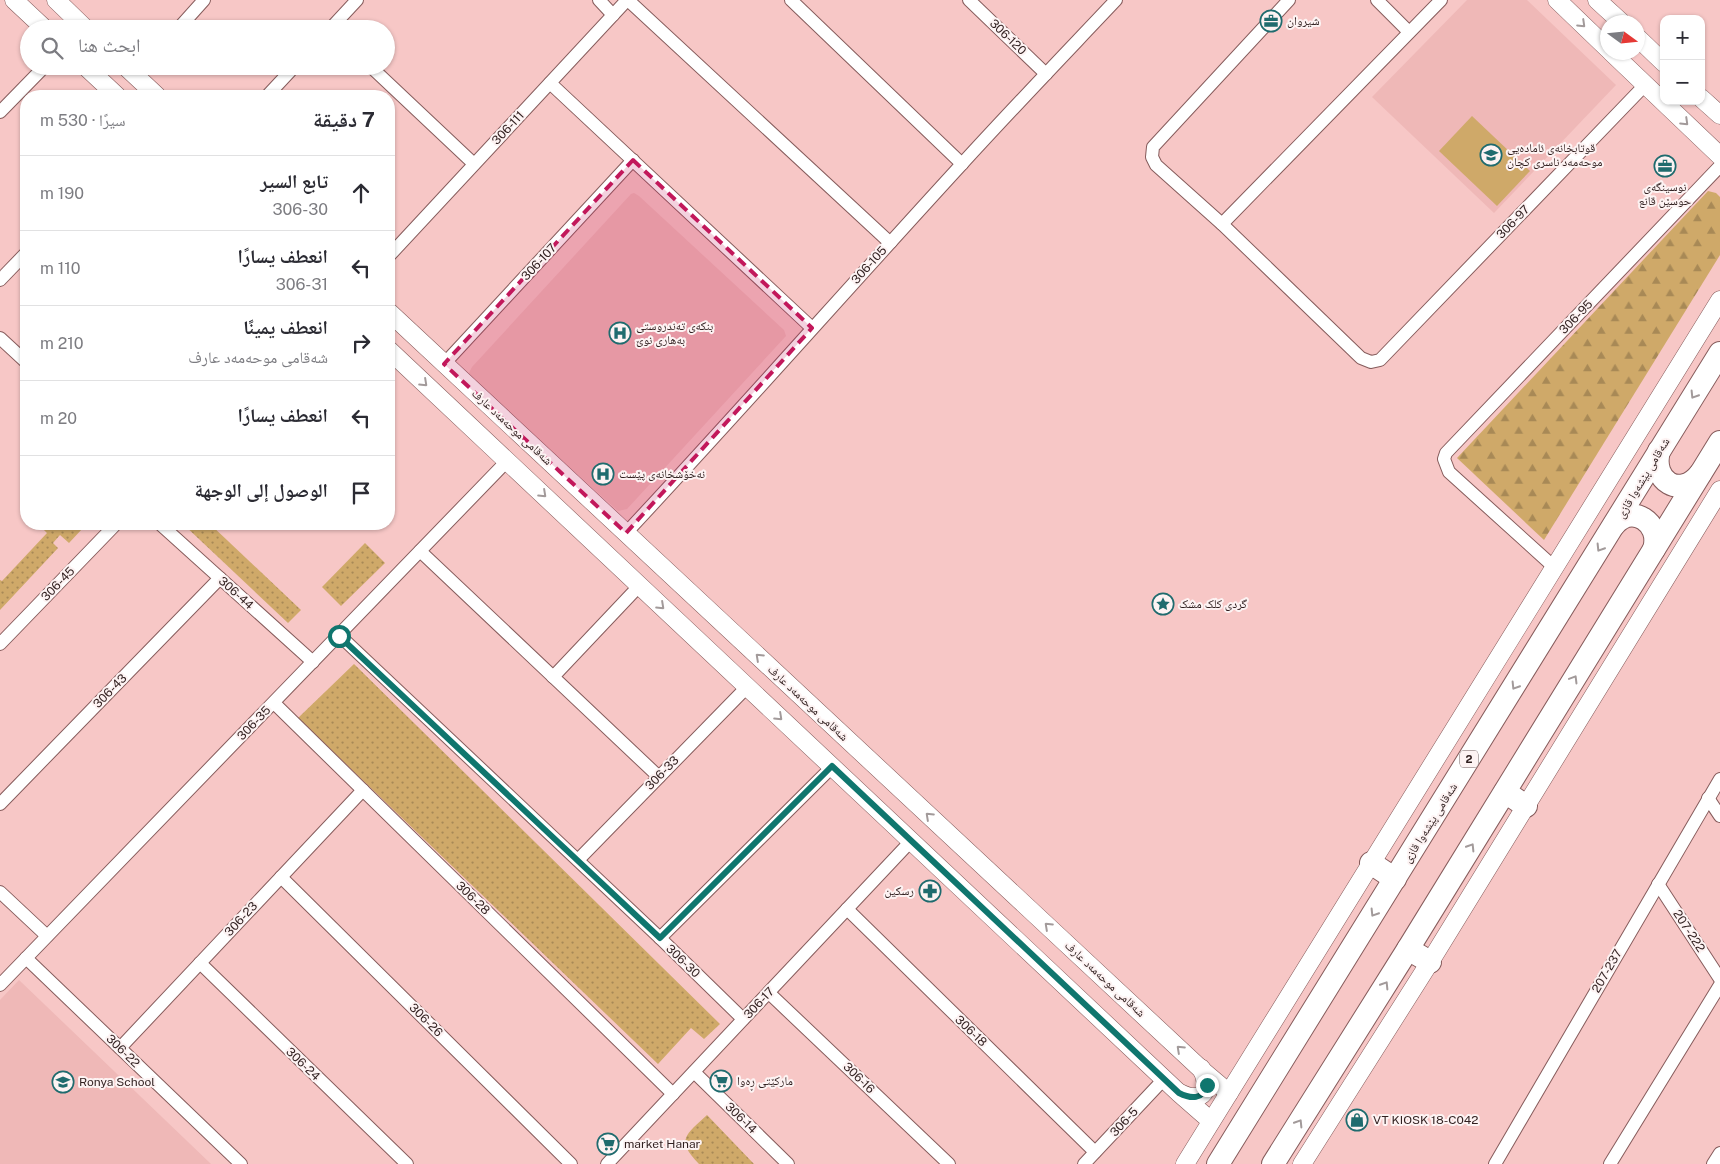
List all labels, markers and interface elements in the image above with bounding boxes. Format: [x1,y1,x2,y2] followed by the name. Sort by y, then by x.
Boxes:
[1259,9,1283,33] office icon: شيروان
[1287,14,1320,28] place label: شيروان
[1600,15,1645,60] north arrow
[1660,15,1705,105] map controls
[1660,15,1705,60] button: +
[987,16,1029,58] street label: 306-120
[1576,18,1585,27] one-way arrow
[20,20,395,75] search box
[38,34,66,62] icon: search
[78,34,141,56] text: ابحث هنا
[1660,60,1705,105] button: −
[313,107,375,132] text: 7 دقيقة
[489,108,527,148] street label: 306-111
[40,111,126,130] text: سيرًا · 530 m
[1679,116,1688,125] one-way arrow
[1507,141,1602,169] place label: قوتابخانەی ئامادەیی موحەمەد ناسری کچان
[1479,143,1503,167] school or university icon: قوتابخانەی ئامادەیی موحەمەد ناسری کچان
[1653,154,1677,178] office icon: نوسینگەی حوسێن قانع
[260,170,328,192] text: تابع السير
[347,179,375,207] icon: ahead
[1639,180,1692,208] place label: نوسینگەی حوسێن قانع
[40,184,84,203] text: 190 m
[273,200,328,219] text: 306-30
[1494,202,1532,242] street label: 306-97
[519,241,559,283] street label: 306-107
[848,243,890,287] street label: 306-105
[238,245,328,267] text: انعطف يسارًا
[347,254,375,282] icon: left
[40,259,81,278] text: 110 m
[276,275,328,294] text: 306-31
[1556,297,1596,337] street label: 306-95
[243,316,328,338] text: انعطف يمينًا
[636,319,713,347] place label: بنکەی تەندروستی بەهاری نوێ
[608,321,632,345] hospital icon: بنکەی تەندروستی بەهاری نوێ
[347,329,375,357] icon: right
[40,334,84,353] text: 210 m
[188,348,328,367] text: شەقامی موحەمەد عارف
[419,377,428,386] one-way arrow
[469,386,555,468] street label: شەقامی موحەمەد عارف
[1691,389,1701,398] one-way arrow
[238,404,328,426] text: انعطف يسارًا
[347,404,375,432] icon: left
[40,409,77,428] text: 20 m
[1613,435,1673,521] street label: شەقامی پێشەوا قازی
[591,462,615,486] hospital icon: نەخۆشخانەی پێست
[619,467,705,481] place label: نەخۆشخانەی پێست
[194,479,328,501] text: الوصول إلى الوجهة
[347,479,375,507] icon: arrive
[537,488,546,497] one-way arrow
[1597,543,1607,552] one-way arrow
[38,564,78,604] street label: 306-45
[216,574,257,612] street label: 306-44
[1151,592,1175,616] place icon: گردی کلک مشک
[1179,597,1247,611] place label: گردی کلک مشک
[655,600,664,609] one-way arrow
[328,625,351,648] route start
[755,654,764,663] one-way arrow
[765,662,851,744] street label: شەقامی موحەمەد عارف
[90,671,130,711] street label: 306-43
[1568,675,1578,684] one-way arrow
[1511,681,1521,690] one-way arrow
[234,703,274,743] street label: 306-35
[774,711,783,720] one-way arrow
[1460,751,1478,768] road number: 2
[642,753,682,793] street label: 306-33
[1400,780,1460,866] street label: شەقامی پێشەوا قازی
[926,813,935,822] one-way arrow
[1465,844,1474,853] one-way arrow
[453,878,493,918] street label: 306-28
[918,879,942,903] pharmacy icon: رسکین
[885,884,914,898] place label: رسکین
[222,899,260,939] street label: 306-23
[1670,907,1708,955] street label: 207-222
[1370,908,1380,917] one-way arrow
[1045,923,1054,932] one-way arrow
[1062,938,1148,1020] street label: شەقامی موحەمەد عارف
[663,942,703,980] street label: 306-30
[1589,947,1625,995] street label: 207-237
[1379,982,1389,991] one-way arrow
[741,984,777,1022] street label: 306-17
[406,1000,446,1040] street label: 306-26
[952,1013,990,1050] street label: 306-18
[103,1032,143,1070] street label: 306-22
[283,1045,323,1084] street label: 306-24
[1176,1046,1185,1055] one-way arrow
[840,1060,878,1096] street label: 306-16
[709,1069,733,1093] supermarket icon: مارکێتی ڕەوا
[51,1070,75,1094] school or university icon: Ronya School
[737,1074,793,1091] place label: مارکێتی ڕەوا
[1196,1074,1219,1097] route end
[79,1075,155,1089] place label: Ronya School
[722,1100,760,1137] street label: 306-14
[1107,1104,1141,1139] street label: 306-5
[1345,1108,1369,1132] shop icon: VT KIOSK 18-C042
[1373,1113,1478,1127] place label: VT KIOSK 18-C042
[1292,1119,1302,1128] one-way arrow
[596,1132,620,1156] supermarket icon: market Hanar
[624,1137,701,1151] place label: market Hanar

